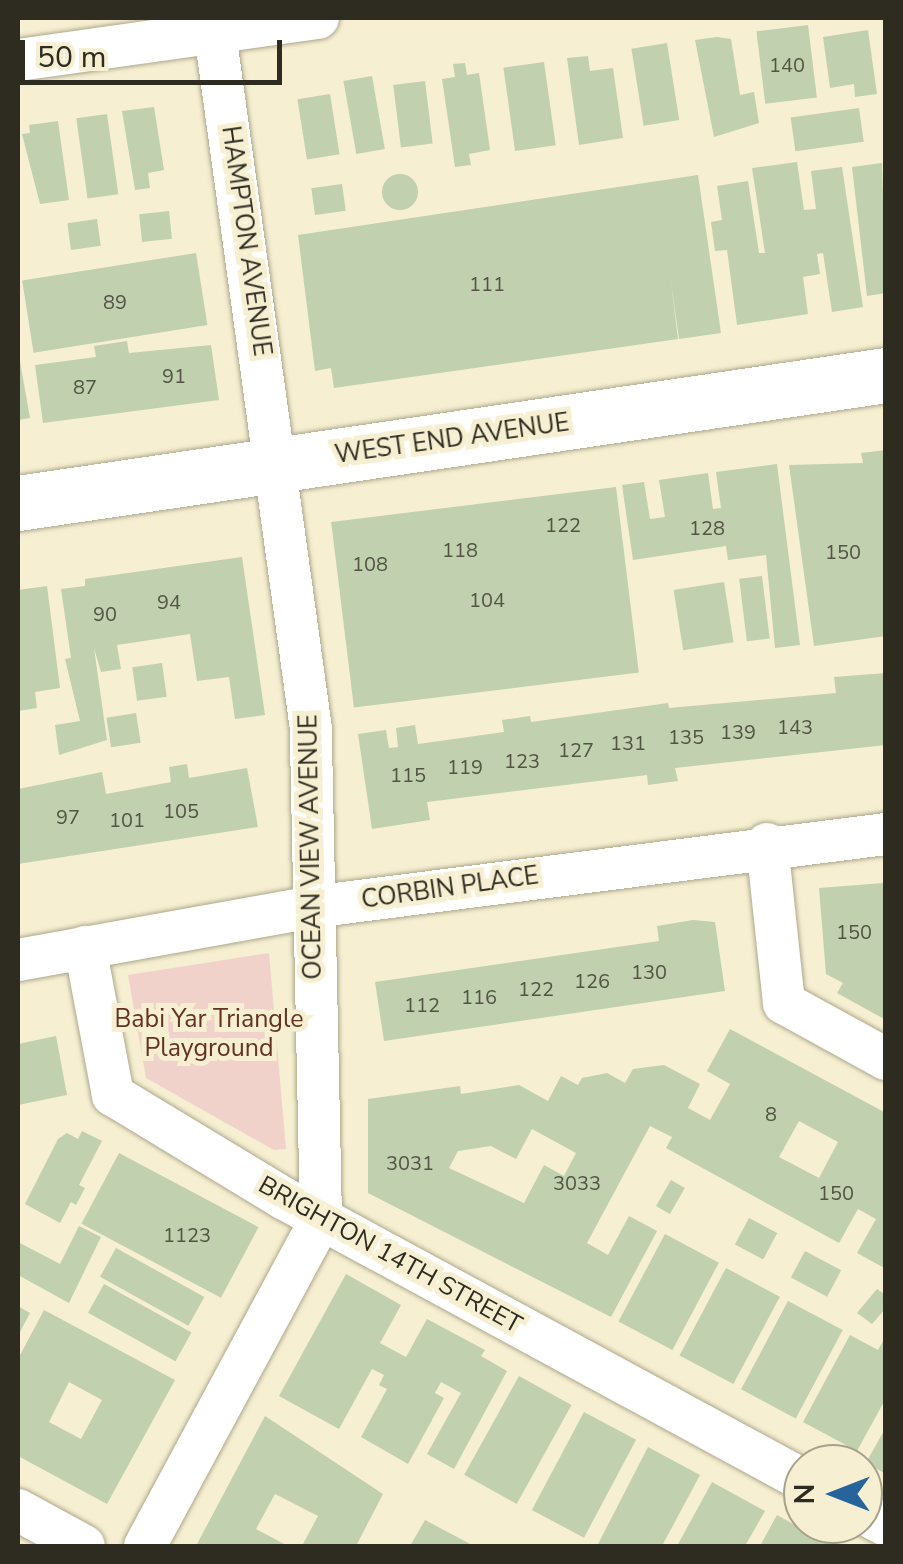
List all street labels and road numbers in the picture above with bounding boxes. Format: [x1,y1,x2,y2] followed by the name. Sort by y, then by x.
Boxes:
[215,124,277,358] street label: HAMPTON AVENUE
[333,408,571,470] street label: WEST END AVENUE
[294,714,328,980] street label: OCEAN VIEW AVENUE
[359,861,541,915] street label: CORBIN PLACE
[253,1170,527,1340] street label: BRIGHTON 14TH STREET

